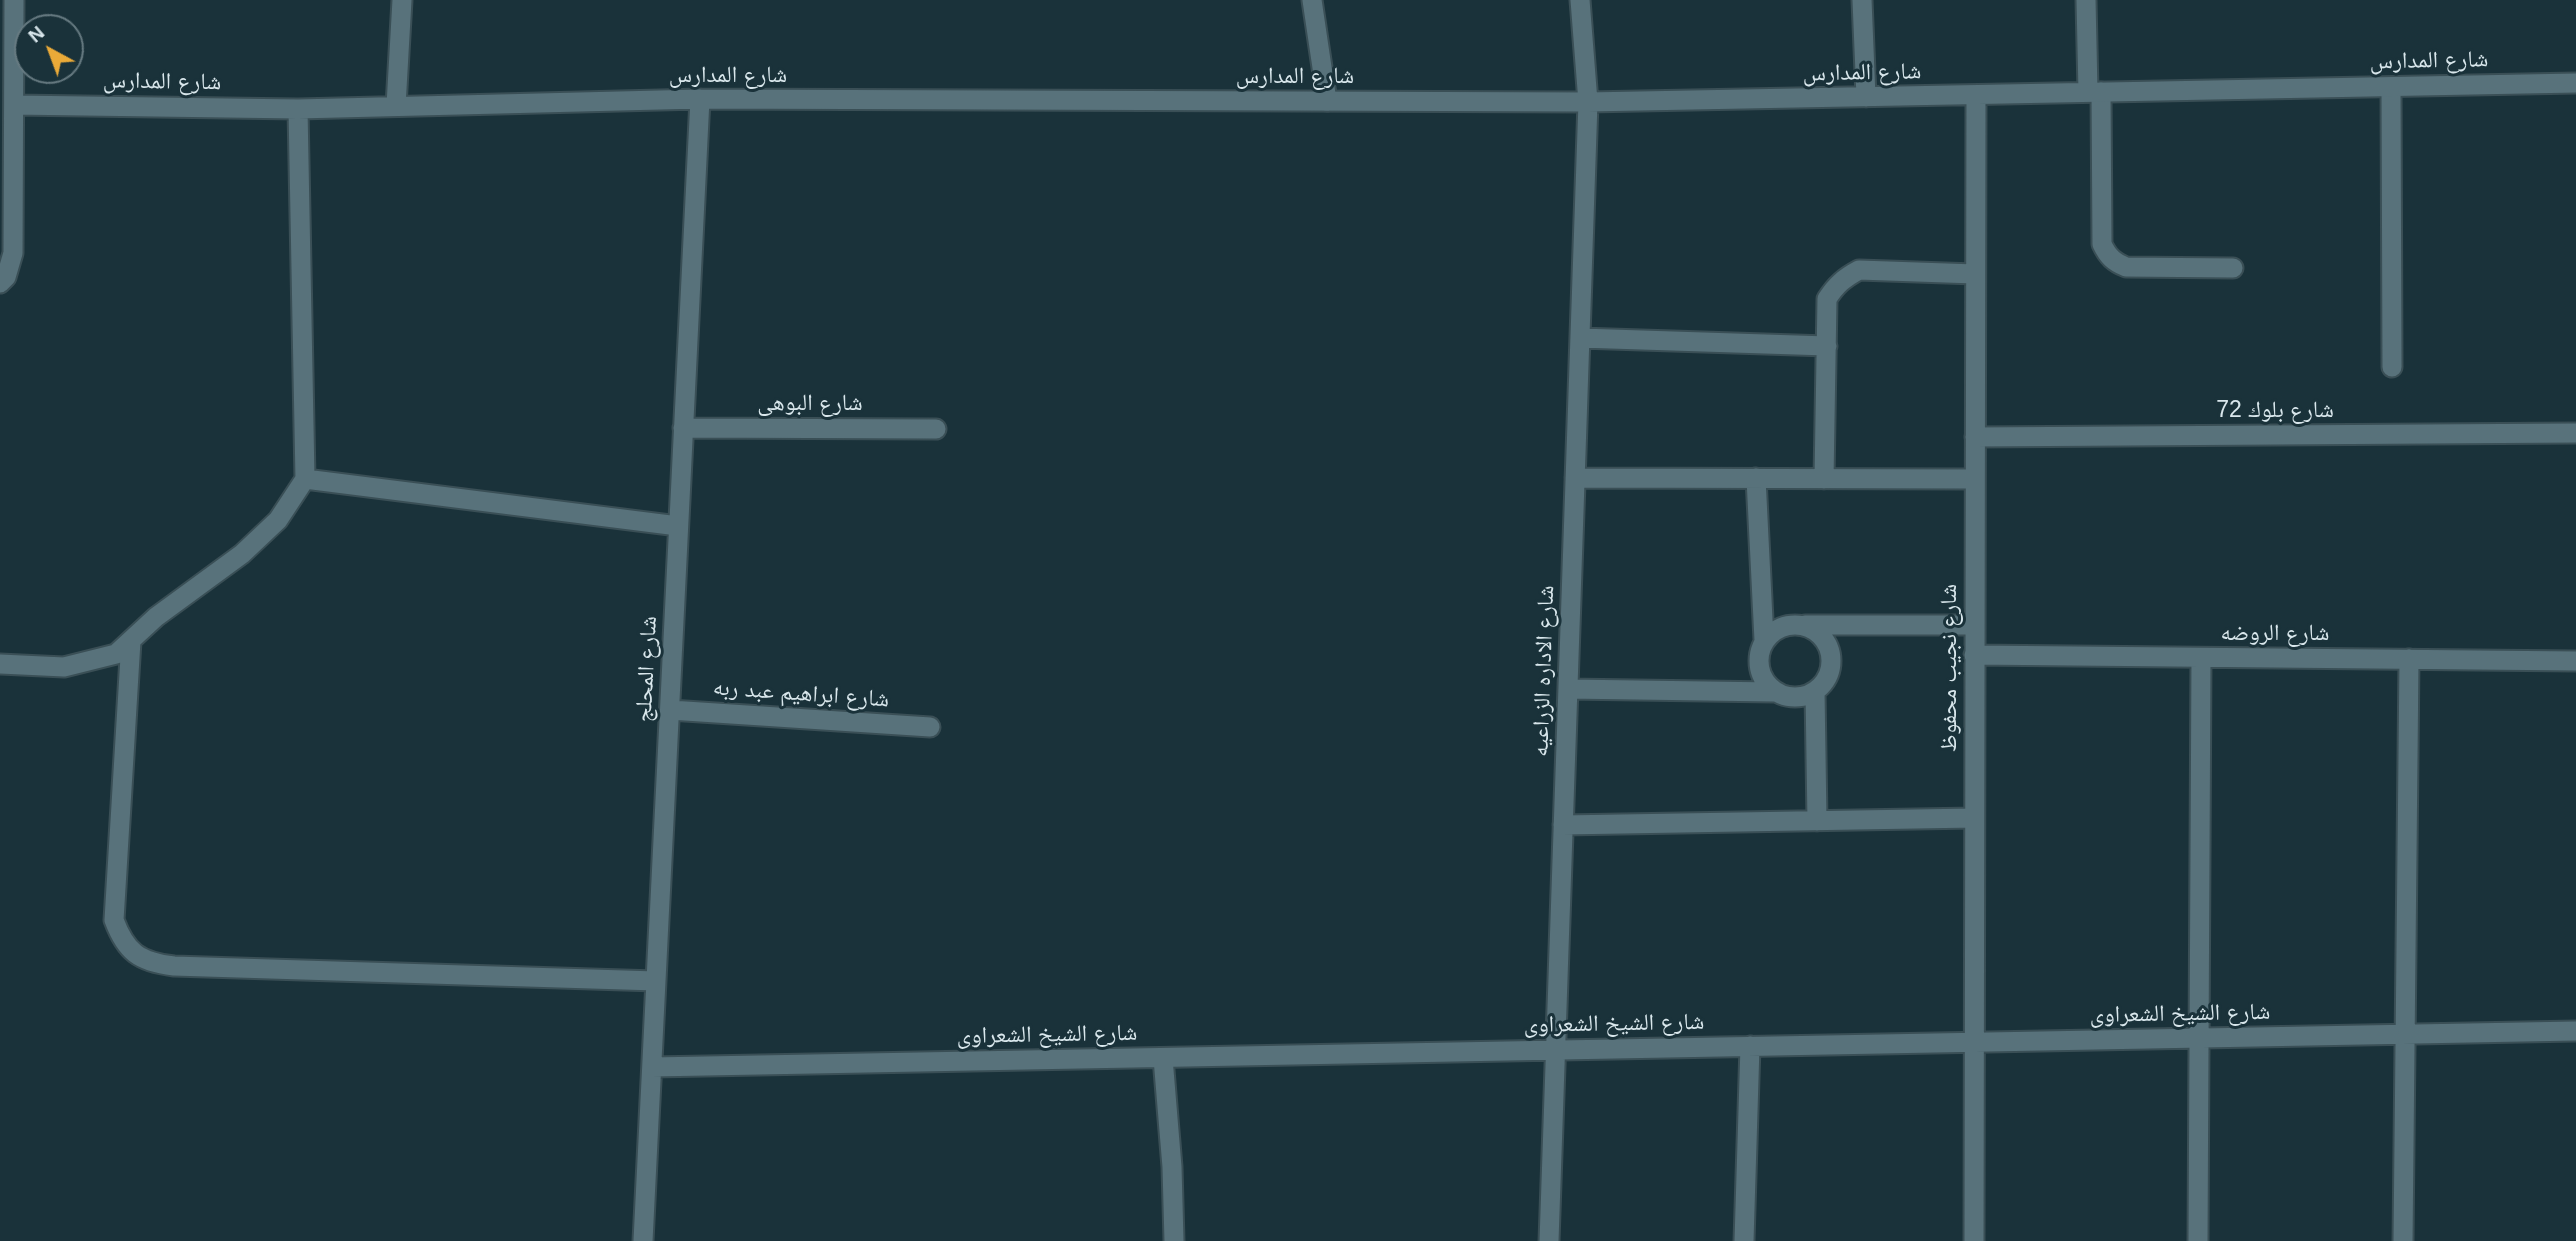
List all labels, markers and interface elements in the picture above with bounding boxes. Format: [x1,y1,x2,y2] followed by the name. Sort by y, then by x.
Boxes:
[14,14,84,84] north arrow
[24,22,48,47] text: N
[2370,46,2488,76] street label: شارع المدارس
[1803,58,1921,88] street label: شارع المدارس
[669,62,787,90] street label: شارع المدارس
[1236,63,1354,91] street label: شارع المدارس
[103,67,221,97] street label: شارع المدارس
[757,390,863,418] street label: شارع البوهى
[2216,397,2334,425] street label: شارع بلوك 72
[1936,584,1964,752] street label: شارع نجيب محفوظ
[1527,585,1561,757] street label: شارع الاداره الزراعيه
[630,615,664,723] street label: شارع المحلج
[2221,620,2329,648] street label: شارع الروضه
[712,674,890,714] street label: شارع ابراهيم عبد ربه
[2089,999,2271,1029] street label: شارع الشيخ الشعراوى
[1523,1009,1705,1039] street label: شارع الشيخ الشعراوى
[956,1020,1138,1050] street label: شارع الشيخ الشعراوى

